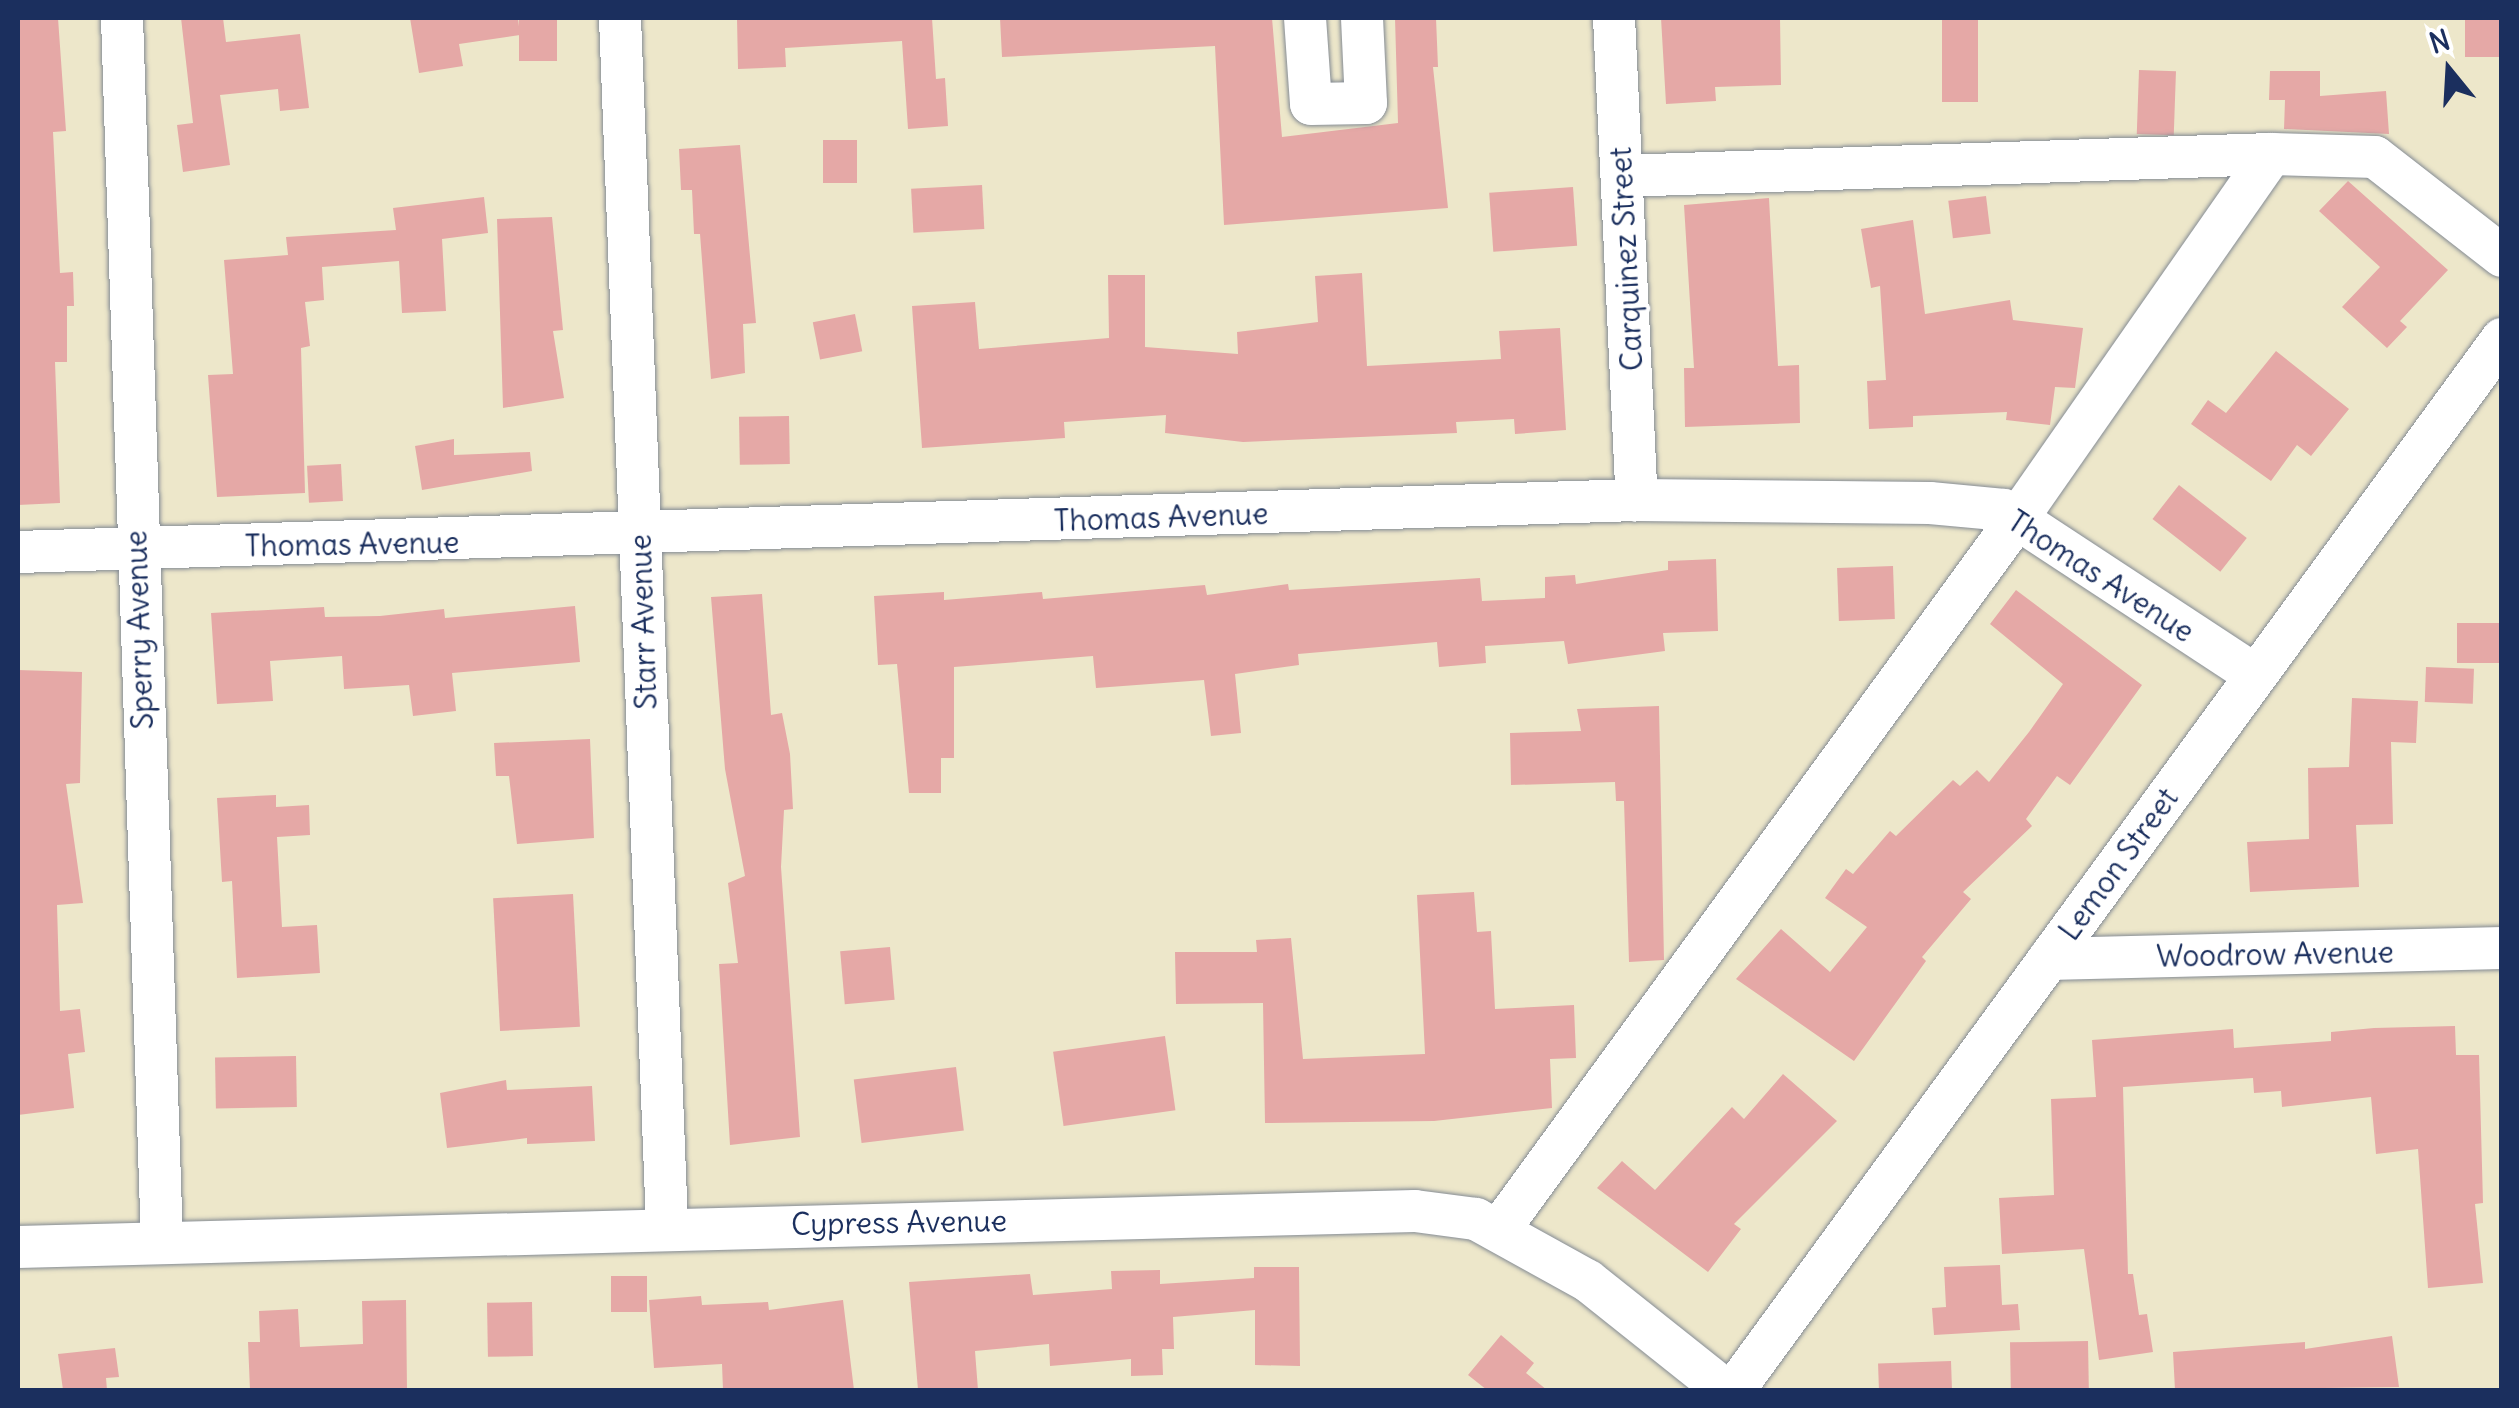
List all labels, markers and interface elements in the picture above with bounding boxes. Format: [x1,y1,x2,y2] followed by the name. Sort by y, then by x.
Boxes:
[2399,20,2499,120] north arrow
[2425,21,2454,62] text: N
[1602,146,1650,372] street label: Carquinez Street
[1053,495,1269,539] street label: Thomas Avenue
[2001,502,2201,650] street label: Thomas Avenue
[244,524,460,564] street label: Thomas Avenue
[118,530,160,730] street label: Sperry Avenue
[622,534,664,710] street label: Starr Avenue
[2051,781,2185,947] street label: Lemon Street
[2156,934,2394,974] street label: Woodrow Avenue
[791,1202,1007,1242] street label: Cypress Avenue

